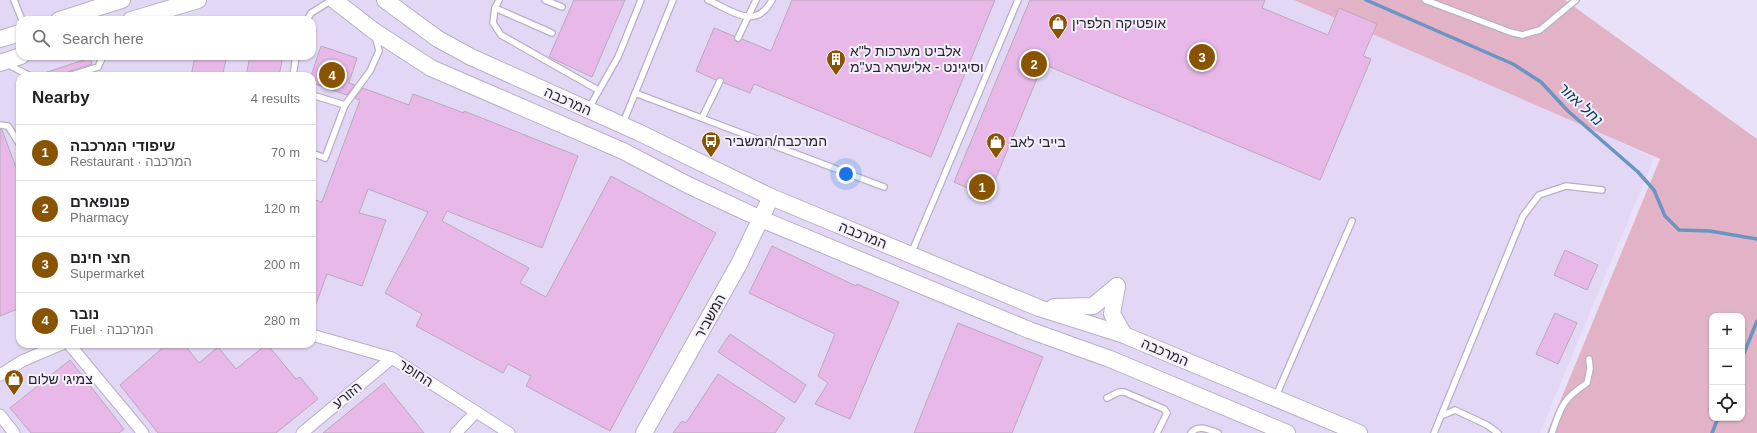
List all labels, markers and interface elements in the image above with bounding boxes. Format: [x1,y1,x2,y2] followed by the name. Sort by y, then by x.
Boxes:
[1047,12,1069,40] shop icon: אופטיקה הלפרין
[1072,15,1166,31] place label: אופטיקה הלפרין
[16,16,316,60] search box
[30,27,52,49] icon: search
[62,30,144,47] text: Search here
[1189,42,1215,72] pin: 3
[850,43,984,75] place label: אלביט מערכות ל"א וסיגינט - אלישרא בע"מ
[825,48,847,76] building icon: אלביט מערכות ל"א וסיגינט - אלישרא בע"מ
[1021,49,1047,79] pin: 2
[319,60,345,90] pin: 4
[1555,79,1607,129] water label: נחל אזור
[542,83,594,119] street label: המרכבה
[32,88,90,107] text: Nearby
[251,91,300,106] text: 4 results
[700,130,722,158] bus stop icon: המרכבה/המשביר
[985,131,1007,159] shop icon: בייבי לאב
[725,133,827,149] place label: המרכבה/המשביר
[1010,134,1066,150] place label: בייבי לאב
[70,137,175,154] text: שיפודי המרכבה
[41,145,49,160] text: 1
[271,145,300,160] text: 70 m
[70,154,192,169] text: Restaurant · המרכבה
[836,164,856,184] your location
[969,172,995,202] pin: 1
[70,193,130,210] text: פנופארם
[41,201,49,216] text: 2
[264,201,300,216] text: 120 m
[70,210,129,225] text: Pharmacy
[837,218,889,252] street label: המרכבה
[70,249,131,266] text: חצי חינם
[41,257,49,272] text: 3
[264,257,300,272] text: 200 m
[70,266,144,281] text: Supermarket
[691,291,729,341] street label: המשביר
[70,305,99,322] text: נובר
[41,313,49,328] text: 4
[264,313,300,328] text: 280 m
[1709,313,1745,421] map controls
[1709,313,1745,349] button: +
[70,322,153,337] text: Fuel · המרכבה
[1139,335,1191,369] street label: המרכבה
[1709,349,1745,385] button: −
[396,356,436,390] street label: החופר
[3,368,25,396] shop icon: צמיגי שלום
[28,371,93,387] place label: צמיגי שלום
[329,378,365,412] street label: הזורע
[1709,385,1745,421] button: locate

